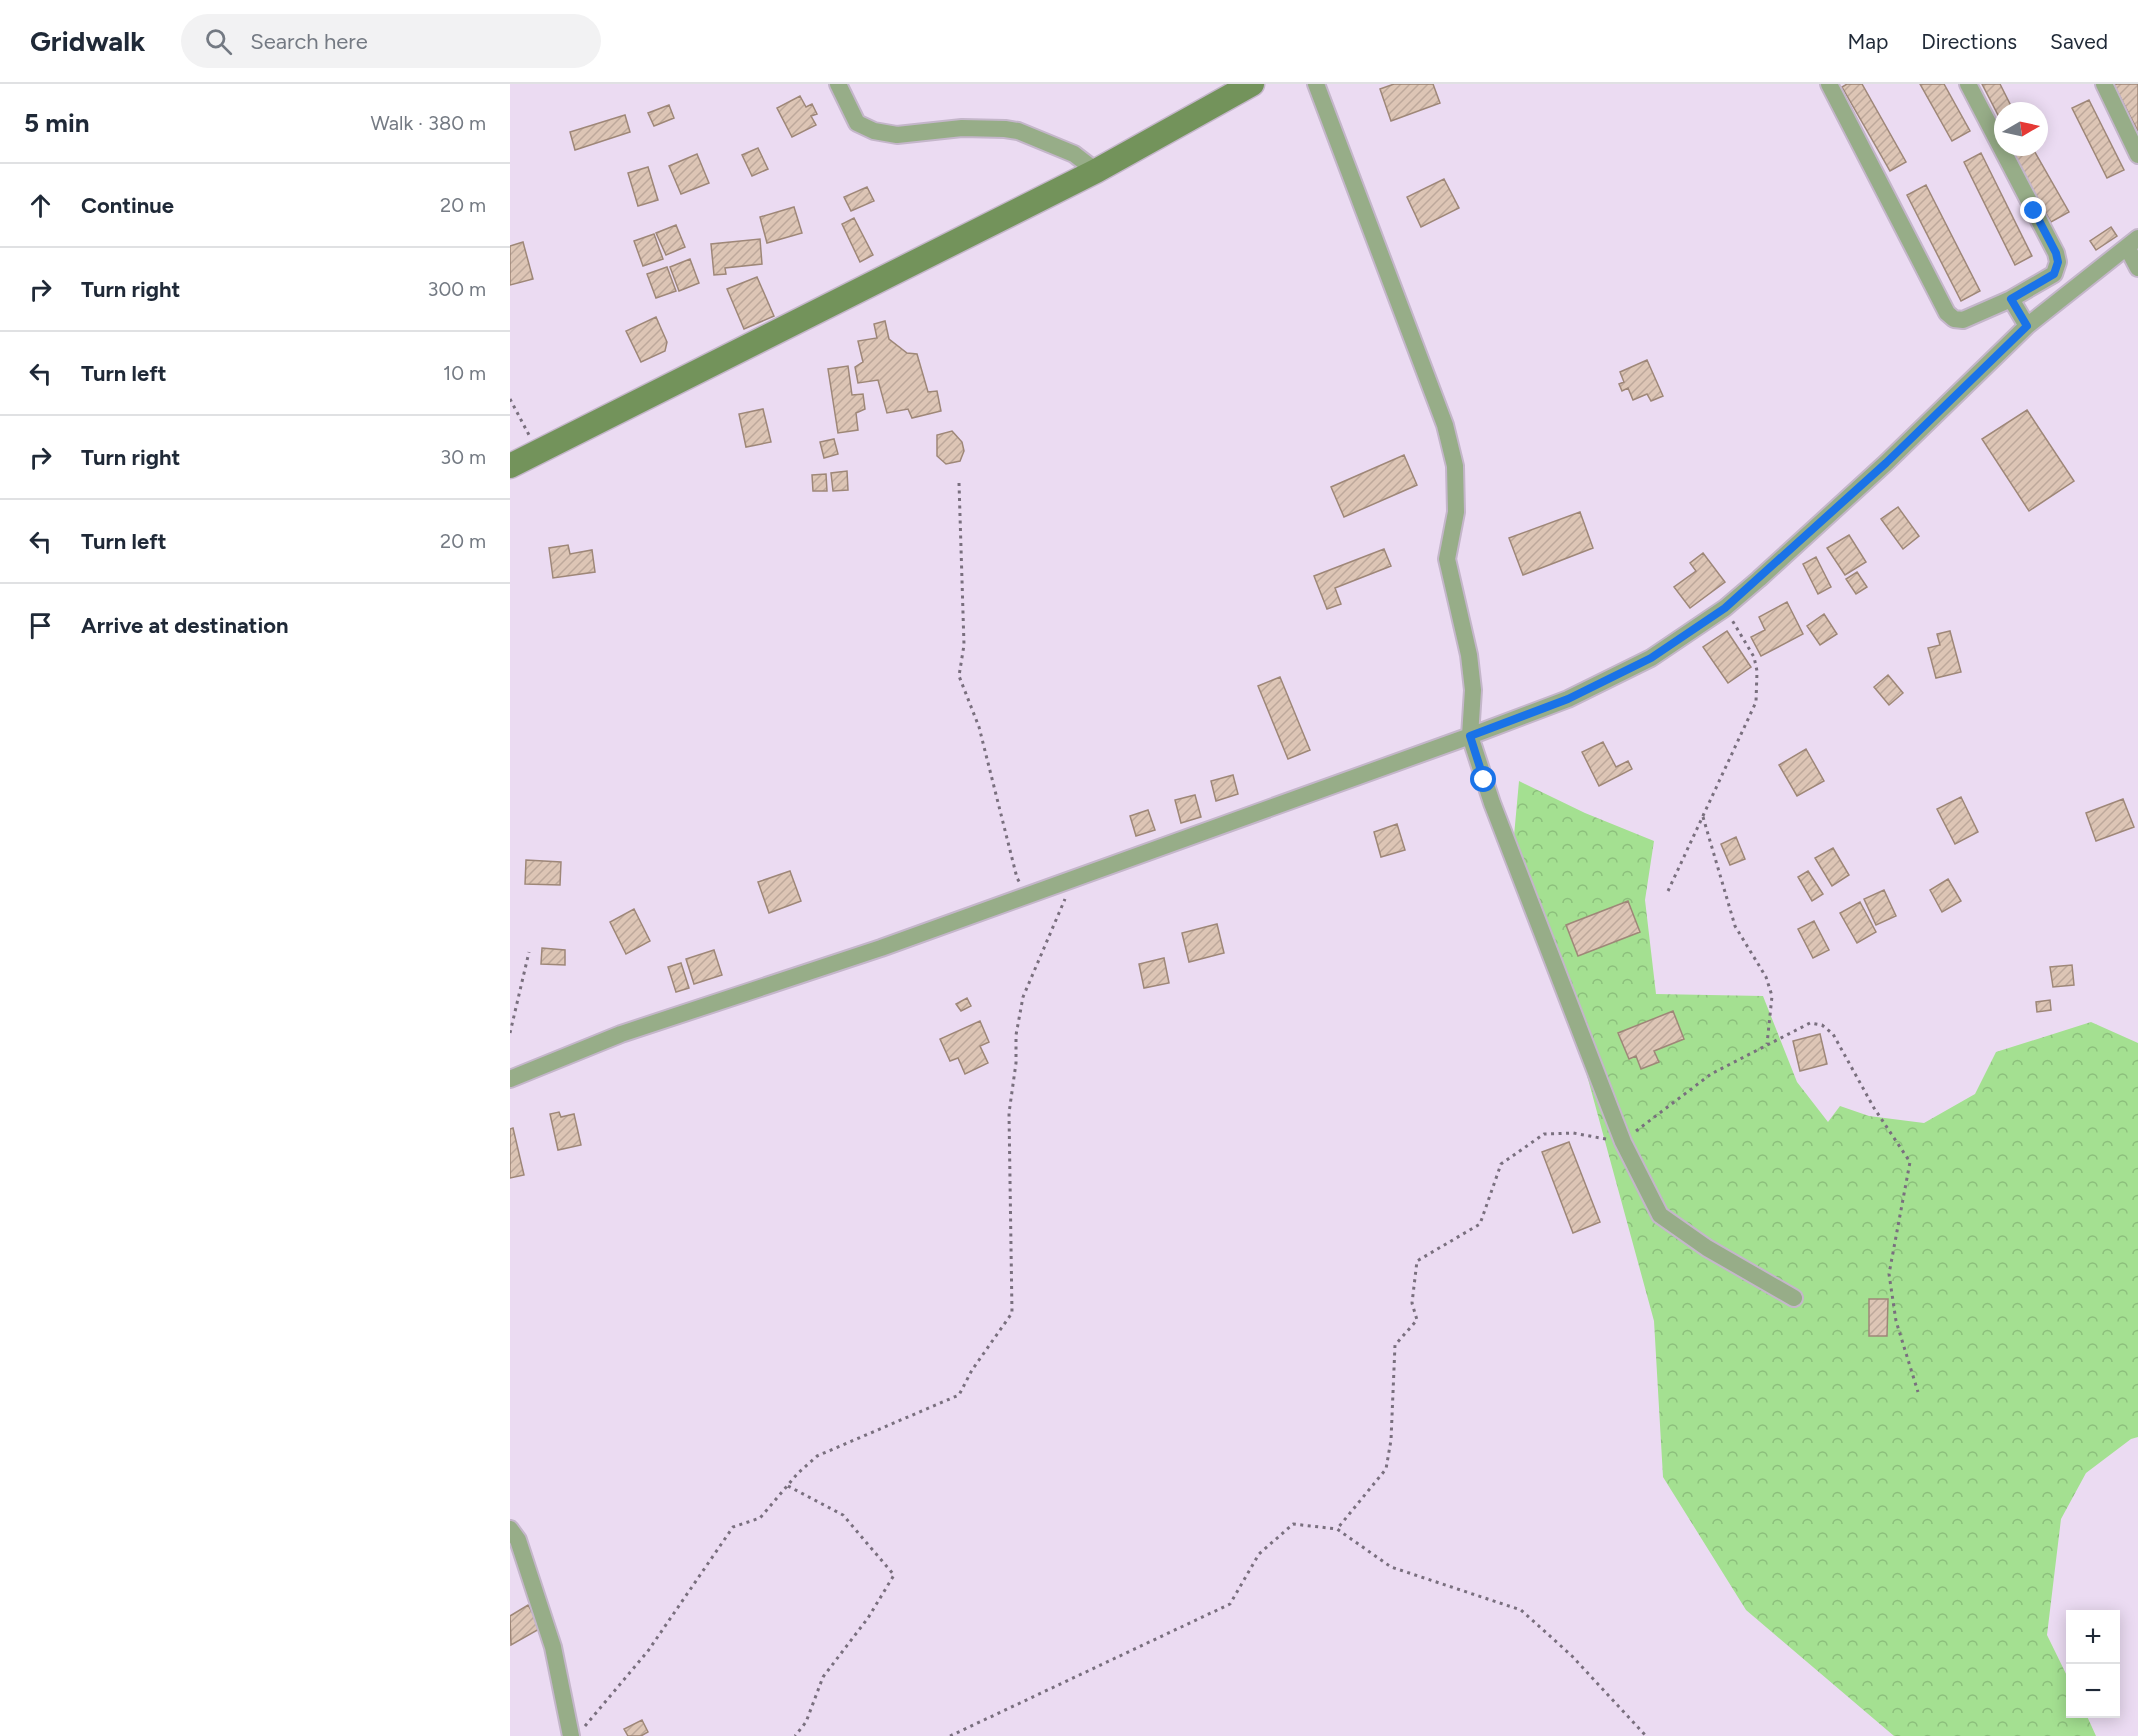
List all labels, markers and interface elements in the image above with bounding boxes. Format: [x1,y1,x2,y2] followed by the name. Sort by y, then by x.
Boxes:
[181,14,601,68] search box
[30,24,145,58] text: Gridwalk
[202,25,235,58] icon: search
[250,28,368,55] text: Search here
[1847,29,1888,54] text: Map
[1921,29,2017,54] text: Directions
[2050,29,2108,54] text: Saved
[1994,102,2048,156] north arrow
[24,107,90,139] text: 5 min
[370,111,486,135] text: Walk · 380 m
[24,189,57,222] icon: ahead
[81,192,174,219] text: Continue
[440,193,486,217] text: 20 m
[2020,197,2046,223] route end
[24,273,57,306] icon: right
[81,276,180,303] text: Turn right
[428,277,486,301] text: 300 m
[24,357,57,390] icon: left
[81,360,167,387] text: Turn left
[443,361,486,385] text: 10 m
[24,441,57,474] icon: right
[81,444,180,471] text: Turn right
[440,445,486,469] text: 30 m
[24,525,57,558] icon: left
[81,528,167,555] text: Turn left
[440,529,486,553] text: 20 m
[24,609,57,642] icon: arrive
[81,612,289,639] text: Arrive at destination
[1470,766,1496,792] route start
[2066,1610,2120,1718] map controls
[2066,1610,2120,1664] button: +
[2066,1664,2120,1718] button: −

